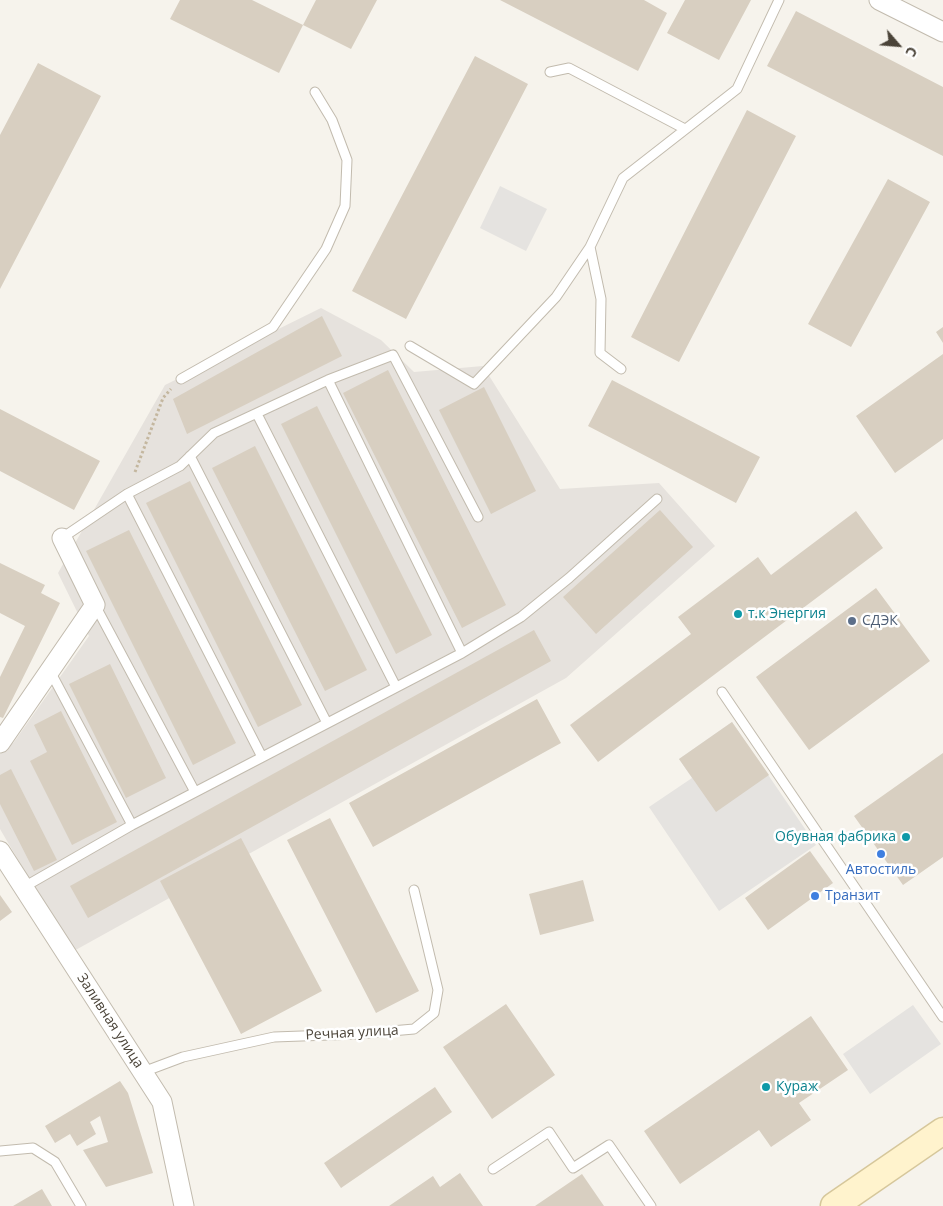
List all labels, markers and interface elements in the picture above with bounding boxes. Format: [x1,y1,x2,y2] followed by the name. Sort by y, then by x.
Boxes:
[873,20,923,70] north arrow
[901,44,922,60] text: С
[748,606,826,622] place label: т.к Энергия
[732,608,744,620] marker: т.к Энергия
[862,613,898,629] place label: СДЭК
[846,615,858,627] marker: СДЭК
[775,829,896,845] place label: Обувная фабрика
[900,831,912,843] marker: Обувная фабрика
[875,848,887,860] marker: Автостиль
[846,862,916,878] place label: Автостиль
[825,888,880,904] place label: Транзит
[809,890,821,902] marker: Транзит
[73,971,147,1071] street label: Заливная улица
[305,1022,399,1044] street label: Речная улица
[776,1079,818,1095] place label: Кураж
[760,1081,772,1093] marker: Кураж

